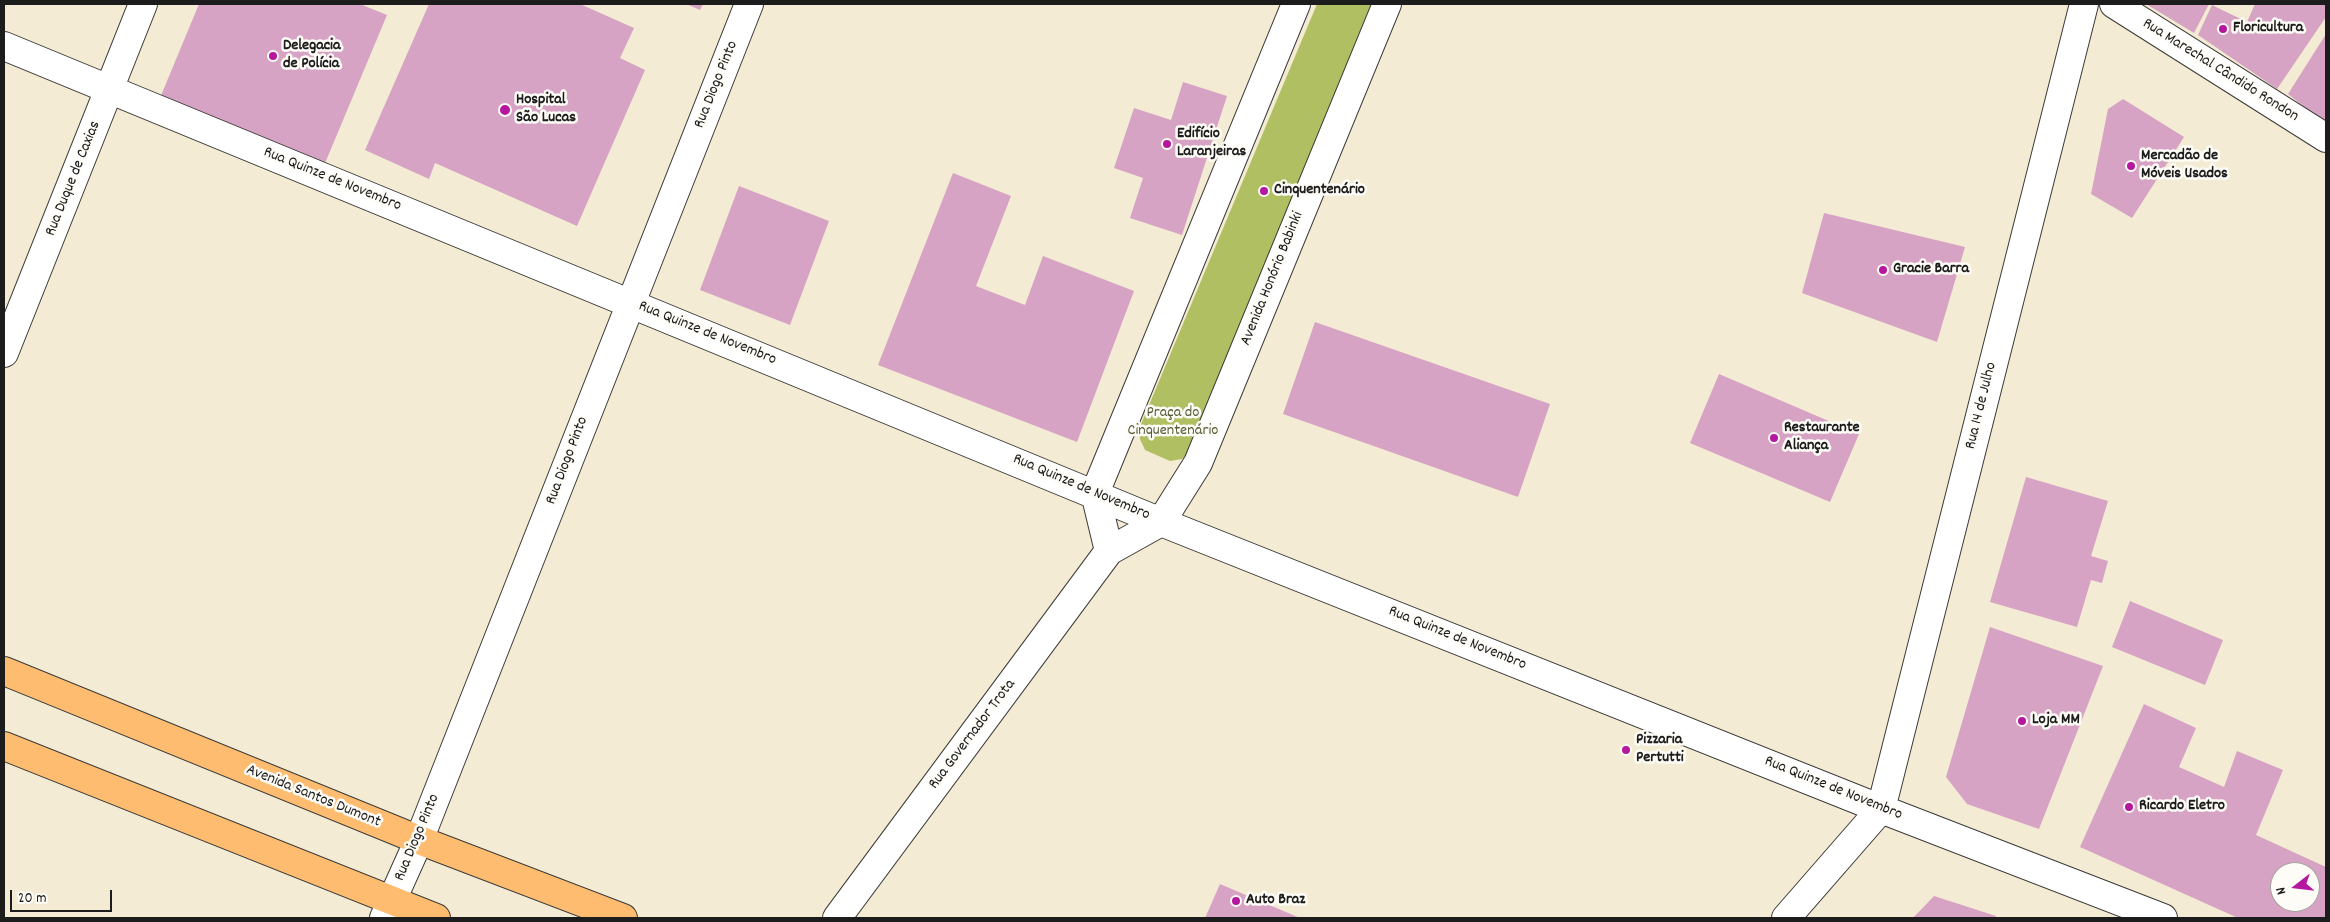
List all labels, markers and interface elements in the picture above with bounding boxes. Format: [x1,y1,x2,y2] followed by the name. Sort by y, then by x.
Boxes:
[2138,15,2302,127] street label: Rua Marechal Cândido Rondon
[2233,19,2303,39] place label: Floricultura
[2217,23,2229,35] marker: Floricultura
[283,37,341,75] place label: Delegacia de Polícia
[691,38,743,132] street label: Rua Diogo Pinto
[267,50,279,62] marker: Delegacia de Polícia
[516,91,576,129] place label: Hospital São Lucas
[498,103,512,117] marker: Hospital São Lucas
[42,119,106,239] street label: Rua Duque de Caxias
[1177,125,1246,163] place label: Edifício Laranjeiras
[1161,138,1173,150] marker: Edifício Laranjeiras
[260,144,404,216] street label: Rua Quinze de Novembro
[2141,147,2228,185] place label: Mercadão de Móveis Usados
[2125,160,2137,172] marker: Mercadão de Móveis Usados
[1274,181,1365,201] place label: Cinquentenário
[1258,185,1270,197] marker: Cinquentenário
[1237,209,1309,349] street label: Avenida Honório Babinki
[1893,260,1969,280] place label: Gracie Barra
[1877,264,1889,276] marker: Gracie Barra
[635,298,779,370] street label: Rua Quinze de Novembro
[1962,361,2002,451] street label: Rua 14 de Julho
[1128,404,1218,442] park label: Praça do Cinquentenário
[542,414,594,508] street label: Rua Diogo Pinto
[1784,419,1860,457] place label: Restaurante Aliança
[1768,432,1780,444] marker: Restaurante Aliança
[1010,450,1152,526] street label: Rua Quinze de Novembro
[1385,603,1529,675] street label: Rua Quinze de Novembro
[925,676,1021,794] street label: Rua Governador Trota
[2032,711,2080,731] place label: Loja MM
[2016,715,2028,727] marker: Loja MM
[1636,731,1684,769] place label: Pizzaria Pertutti
[1620,744,1632,756] marker: Pizzaria Pertutti
[1761,753,1905,825] street label: Rua Quinze de Novembro
[243,761,383,833] street label: Avenida Santos Dumont
[391,792,445,884] street label: Rua Diogo Pinto
[2139,797,2225,817] place label: Ricardo Eletro
[2123,801,2135,813] marker: Ricardo Eletro
[2270,862,2320,912] north arrow
[12,880,115,912] scale bar
[2271,885,2292,897] text: N
[18,888,46,910] text: 20 m
[1246,891,1305,911] place label: Auto Braz
[1230,895,1242,907] marker: Auto Braz

